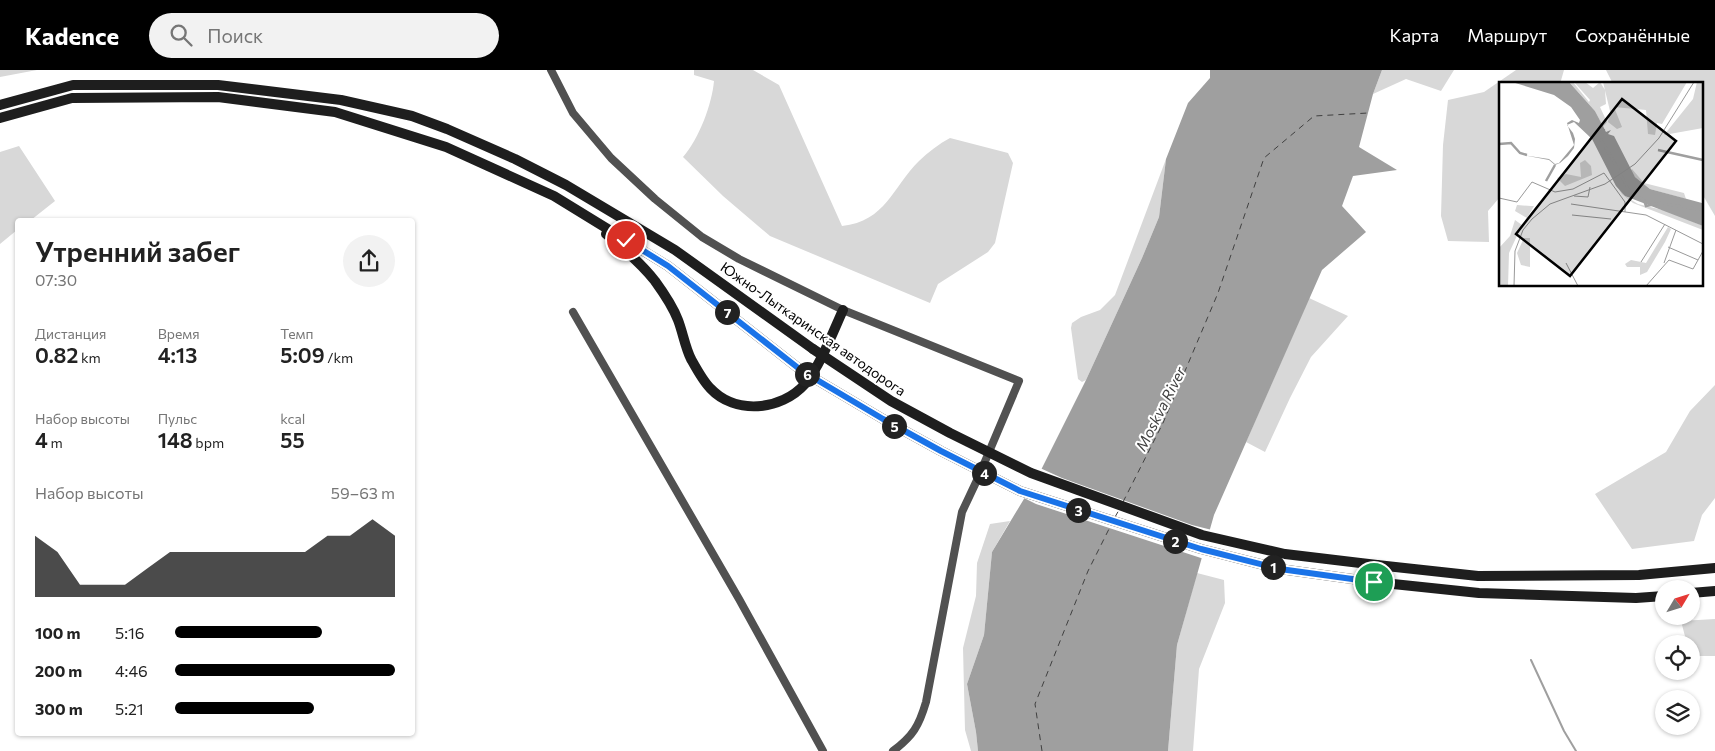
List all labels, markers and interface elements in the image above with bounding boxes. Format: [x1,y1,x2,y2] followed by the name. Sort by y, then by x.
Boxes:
[149,13,499,58] search box
[25,21,119,50] text: Kadence
[167,21,195,49] icon: search
[207,24,263,47] text: Поиск
[1390,24,1439,46] text: Карта
[1467,24,1547,46] text: Маршрут
[1575,24,1690,46] text: Сохранённые
[1499,82,1702,286] inset map
[605,219,647,261] pin
[612,226,640,254] icon: check
[35,234,240,268] text: Утренний забег
[343,235,395,287] button: share
[717,258,909,399] street label: Южно-Лыткаринская автодорога
[35,270,77,289] text: 07:30
[714,300,740,324] pin: 7
[724,304,731,321] text: 7
[35,325,106,342] text: Дистанция
[158,325,200,342] text: Время
[280,325,314,342] text: Темп
[35,342,78,367] text: 0.82
[158,342,197,367] text: 4:13
[280,342,325,367] text: 5:09
[78,349,101,366] text: km
[325,349,353,366] text: /km
[794,362,820,386] pin: 6
[1131,363,1189,453] water label: Moskva River
[803,366,812,383] text: 6
[35,410,130,427] text: Набор высоты
[158,410,197,427] text: Пульс
[280,410,305,427] text: kcal
[882,414,906,438] pin: 5
[890,418,899,435] text: 5
[35,427,48,452] text: 4
[158,427,193,452] text: 148
[280,427,305,452] text: 55
[48,434,63,451] text: m
[193,434,224,451] text: bpm
[972,460,996,486] pin: 4
[980,465,989,482] text: 4
[35,483,144,502] text: Набор высоты
[331,483,395,502] text: 59–63 m
[1066,498,1090,522] pin: 3
[1074,502,1083,519] text: 3
[1162,528,1188,554] pin: 2
[1172,533,1179,550] text: 2
[1260,554,1286,580] pin: 1
[1270,559,1277,576] text: 1
[1353,561,1395,603] pin
[1360,568,1388,596] icon: arrive
[1655,580,1700,625] north arrow
[1655,580,1700,735] map controls
[35,623,81,642] text: 100 m
[115,623,145,642] text: 5:16
[1655,635,1700,680] button: locate
[35,661,82,680] text: 200 m
[115,661,148,680] text: 4:46
[1655,690,1700,735] button: layers
[35,699,83,718] text: 300 m
[115,699,144,718] text: 5:21

